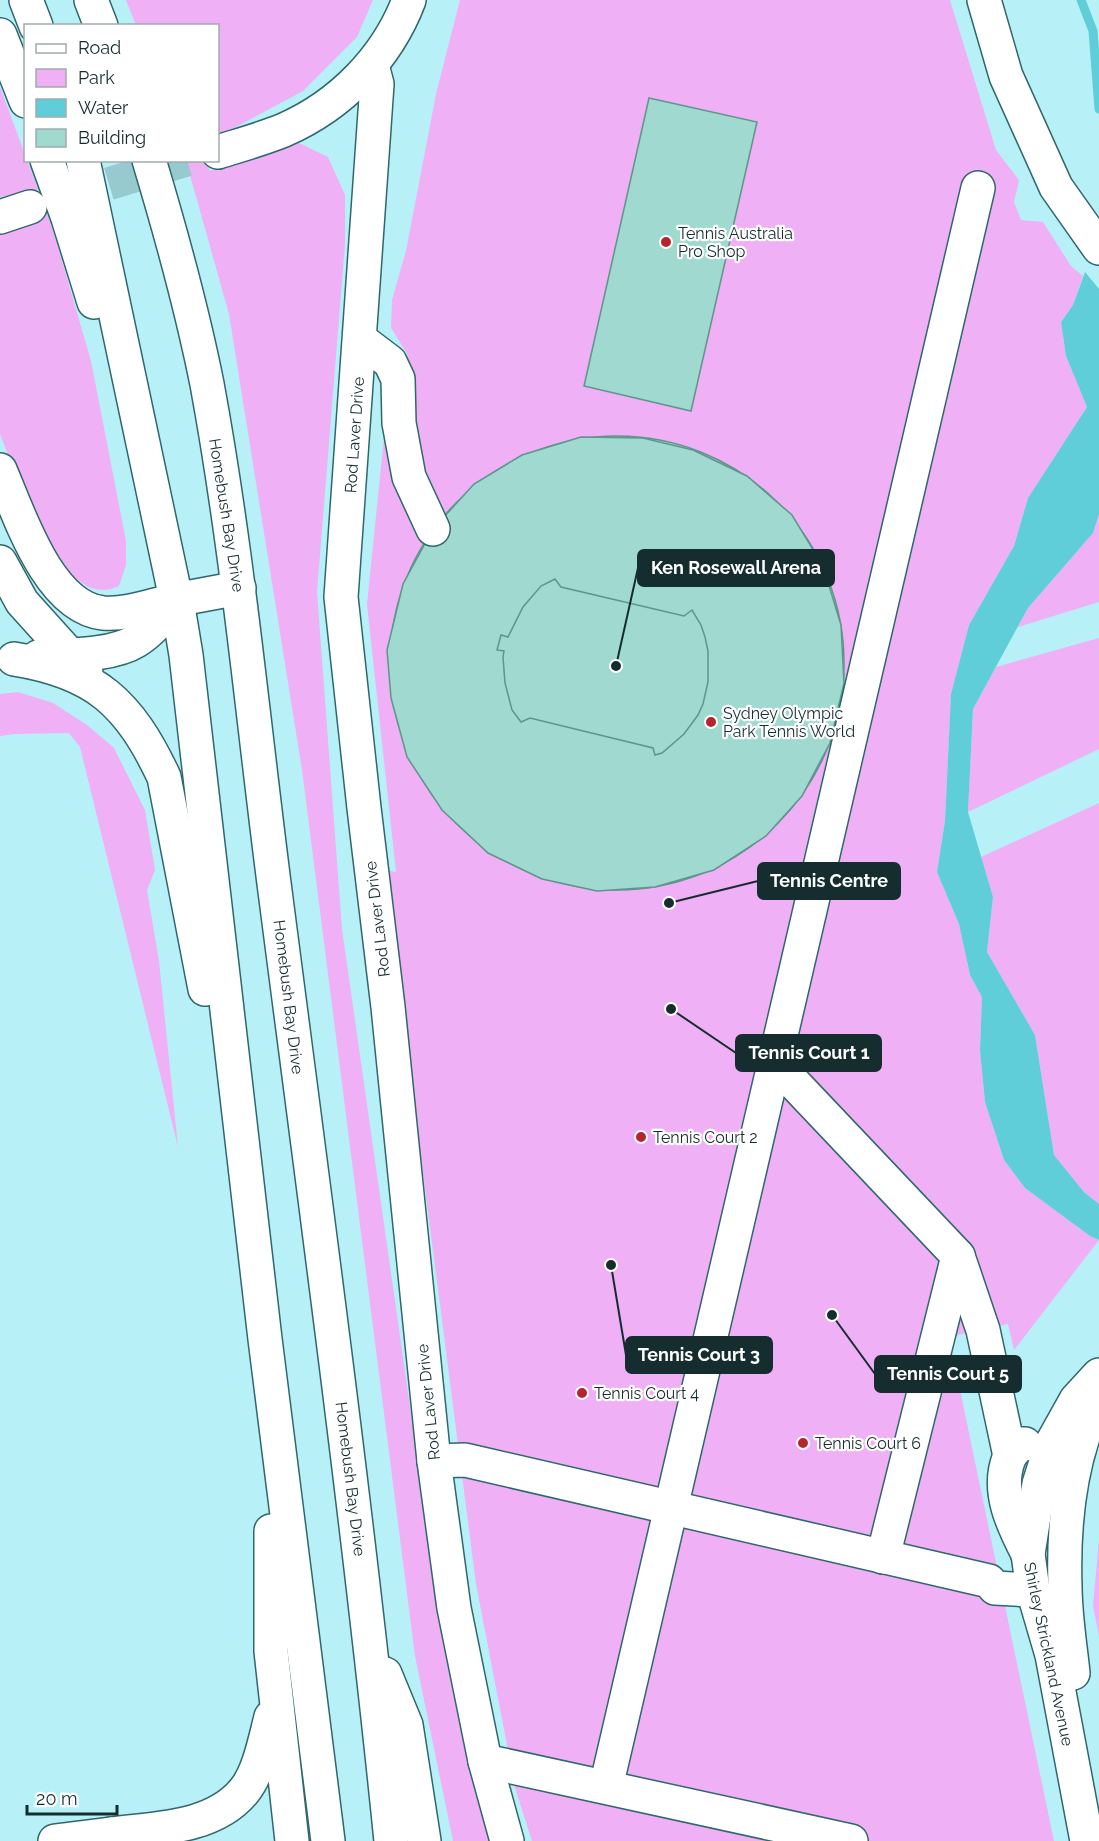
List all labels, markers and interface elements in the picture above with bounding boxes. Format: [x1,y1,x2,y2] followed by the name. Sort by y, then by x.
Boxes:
[24,24,219,162] legend
[78,37,121,58] text: Road
[78,67,115,88] text: Park
[78,97,129,118] text: Water
[78,127,146,148] text: Building
[678,224,793,261] place label: Tennis Australia Pro Shop
[659,235,673,249] marker: Tennis Australia Pro Shop
[341,376,368,494] street label: Rod Laver Drive
[205,437,248,593] street label: Homebush Bay Drive
[638,550,834,586] callout: Ken Rosewall Arena
[651,557,821,578] text: Ken Rosewall Arena
[723,704,855,741] place label: Sydney Olympic Park Tennis World
[704,715,718,729] marker: Sydney Olympic Park Tennis World
[361,860,394,978] street label: Rod Laver Drive
[758,863,900,899] callout: Tennis Centre
[770,870,888,891] text: Tennis Centre
[270,919,307,1075] street label: Homebush Bay Drive
[736,1035,881,1071] callout: Tennis Court 1
[748,1042,870,1063] text: Tennis Court 1
[653,1128,758,1147] place label: Tennis Court 2
[634,1130,648,1144] marker: Tennis Court 2
[626,1337,772,1373] callout: Tennis Court 3
[413,1343,444,1461] street label: Rod Laver Drive
[638,1344,760,1365] text: Tennis Court 3
[875,1356,1021,1392] callout: Tennis Court 5
[887,1363,1009,1384] text: Tennis Court 5
[594,1384,699,1403] place label: Tennis Court 4
[575,1386,589,1400] marker: Tennis Court 4
[332,1401,369,1557] street label: Homebush Bay Drive
[815,1434,921,1453] place label: Tennis Court 6
[796,1436,810,1450] marker: Tennis Court 6
[1020,1560,1077,1748] street label: Shirley Strickland Avenue
[27,1778,117,1816] scale bar
[36,1788,78,1809] text: 20 m

